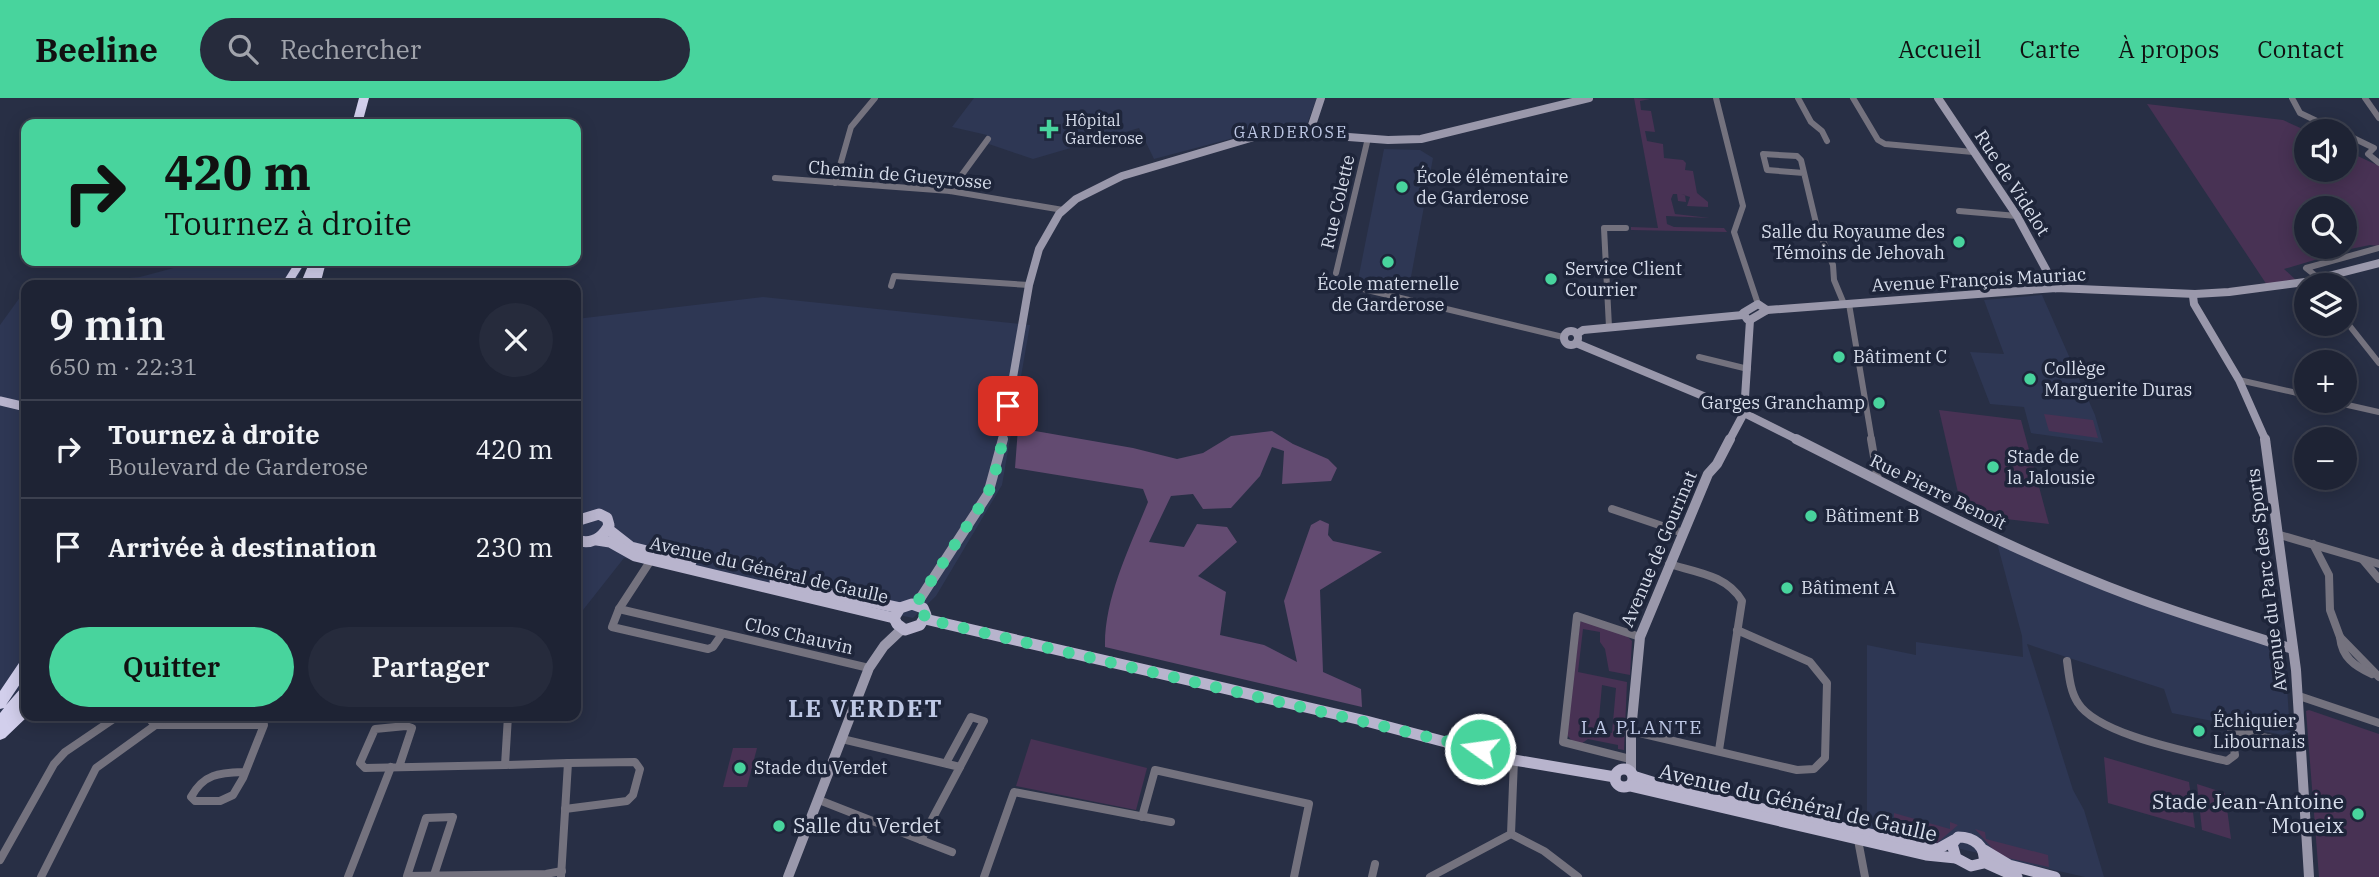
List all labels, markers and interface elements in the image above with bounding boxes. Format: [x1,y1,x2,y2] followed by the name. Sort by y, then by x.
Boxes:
[200,18,690,81] search box
[35,28,158,71] text: Beeline
[224,30,262,68] icon: search
[280,32,421,66] text: Rechercher
[1898,33,1982,65] text: Accueil
[2020,33,2080,65] text: Carte
[2118,33,2219,65] text: À propos
[2257,33,2344,65] text: Contact
[1065,110,1143,148] place label: Hôpital Garderose
[1039,119,1059,139] marker: Hôpital Garderose
[2294,119,2357,490] map controls
[2294,119,2357,182] button: sound
[1234,122,1348,142] district label: GARDEROSE
[1970,126,2055,240] street label: Rue de Videlot
[164,140,311,203] text: 420 m
[49,147,140,238] icon: right
[1316,153,1359,251] street label: Rue Colette
[807,155,993,194] street label: Chemin de Gueyrosse
[1416,165,1568,209] place label: École élémentaire de Garderose
[1394,179,1410,195] marker: École élémentaire de Garderose
[2294,196,2357,259] button: search
[164,202,412,244] text: Tournez à droite
[1761,220,1945,264] place label: Salle du Royaume des Témoins de Jehovah
[1951,234,1967,250] marker: Salle du Royaume des Témoins de Jehovah
[1380,254,1396,270] marker: École maternelle de Garderose
[1565,257,1682,301] place label: Service Client Courrier
[1871,262,2087,297] street label: Avenue François Mauriac
[1543,271,1559,287] marker: Service Client Courrier
[1317,272,1459,316] place label: École maternelle de Garderose
[2294,273,2357,336] button: layers
[49,297,166,352] text: 9 min
[479,303,553,377] button: close
[1853,345,1947,368] place label: Bâtiment C
[1831,349,1847,365] marker: Bâtiment C
[2294,350,2357,413] button: +
[49,351,198,381] text: 650 m · 22:31
[2044,357,2192,401] place label: Collège Marguerite Duras
[2022,371,2038,387] marker: Collège Marguerite Duras
[978,376,1038,436] pin
[989,387,1027,425] icon: arrive
[1701,391,1865,414] place label: Garges Granchamp
[1871,395,1887,411] marker: Garges Granchamp
[108,417,320,451] text: Tournez à droite
[2294,427,2357,490] button: −
[49,430,87,468] icon: right
[475,432,553,466] text: 420 m
[2007,445,2095,489] place label: Stade de la Jalousie
[1866,449,2010,534] street label: Rue Pierre Benoît
[108,451,368,481] text: Boulevard de Garderose
[1985,459,2001,475] marker: Stade de la Jalousie
[1615,467,1702,630] street label: Avenue de Gourinat
[2241,467,2292,693] street label: Avenue du Parc des Sports
[1825,504,1920,527] place label: Bâtiment B
[1803,508,1819,524] marker: Bâtiment B
[49,528,87,566] icon: arrive
[108,530,377,564] text: Arrivée à destination
[475,530,553,564] text: 230 m
[648,531,891,608] street label: Avenue du Général de Gaulle
[1801,576,1897,599] place label: Bâtiment A
[1779,580,1795,596] marker: Bâtiment A
[743,612,856,659] street label: Clos Chauvin
[49,627,294,707] button: Quitter
[308,627,553,707] button: Partager
[788,692,944,724] district label: LE VERDET
[2213,709,2305,753] place label: Échiquier Libournais
[1443,712,1517,786] position arrow
[1581,715,1703,739] district label: LA PLANTE
[2191,723,2207,739] marker: Échiquier Libournais
[754,756,887,779] place label: Stade du Verdet
[1656,756,1940,848] street label: Avenue du Général de Gaulle
[732,760,748,776] marker: Stade du Verdet
[2152,787,2344,839] place label: Stade Jean-Antoine Moueix
[2350,806,2366,822] marker: Stade Jean-Antoine Moueix
[793,811,941,839] place label: Salle du Verdet
[771,818,787,834] marker: Salle du Verdet

